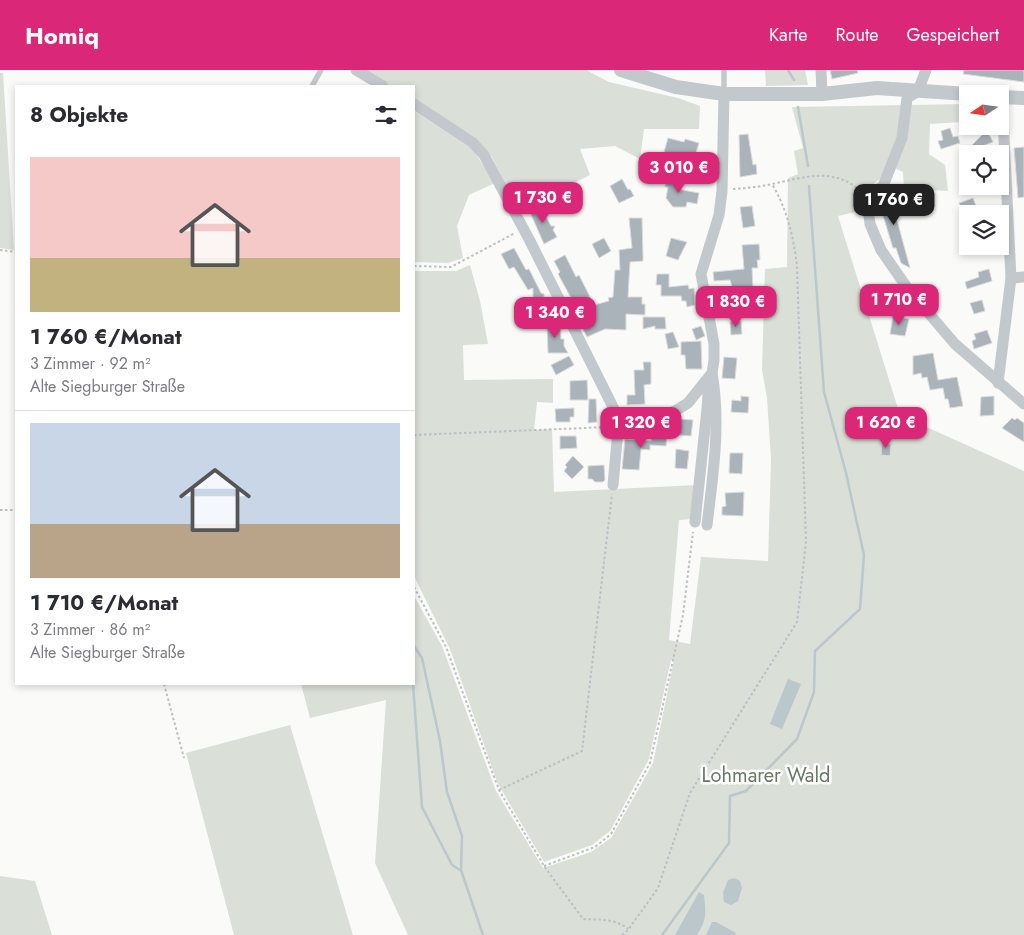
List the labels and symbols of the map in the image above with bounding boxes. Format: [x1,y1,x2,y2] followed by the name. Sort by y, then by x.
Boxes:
[959,85,1009,135] north arrow
[633,152,725,194] pin: 3 010 €
[497,182,589,224] pin: 1 730 €
[848,184,940,226] pin: 1 760 €
[853,284,945,326] pin: 1 710 €
[690,286,782,328] pin: 1 830 €
[509,296,601,339] pin: 1 340 €
[595,406,687,449] pin: 1 320 €
[840,406,932,449] pin: 1 620 €
[702,761,830,790] park label: Lohmarer Wald

